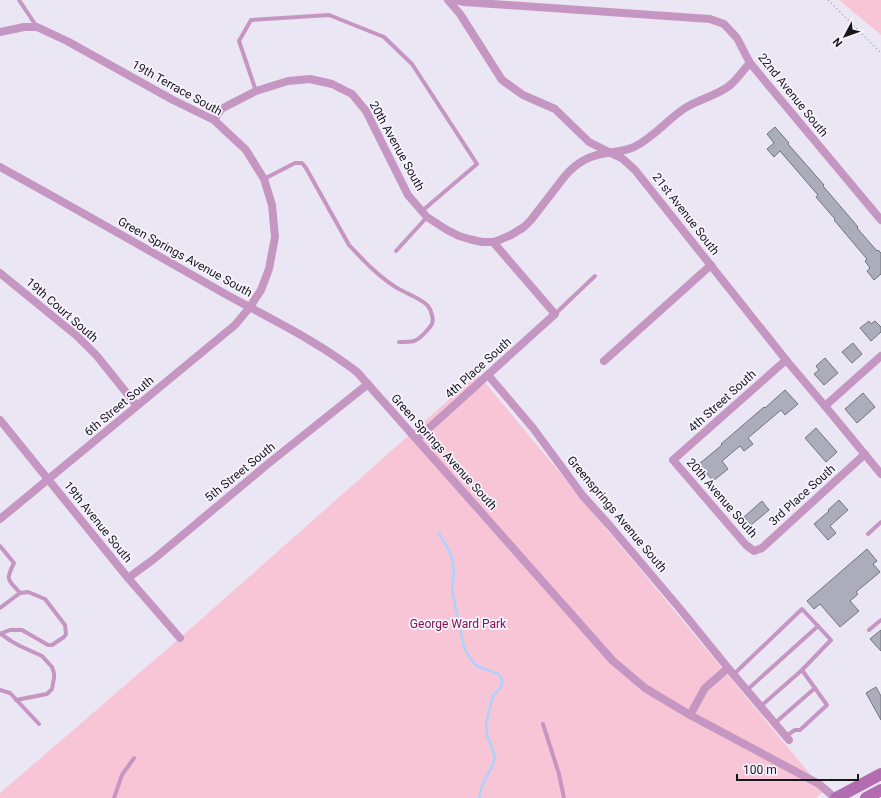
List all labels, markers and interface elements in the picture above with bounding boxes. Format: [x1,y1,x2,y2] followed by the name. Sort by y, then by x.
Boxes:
[825,16,865,56] north arrow
[830,35,845,49] text: N
[755,50,831,140] street label: 22nd Avenue South
[129,57,225,119] street label: 19th Terrace South
[367,99,427,193] street label: 20th Avenue South
[650,170,722,258] street label: 21st Avenue South
[115,214,255,300] street label: Green Springs Avenue South
[23,275,101,345] street label: 19th Court South
[442,335,514,401] street label: 4th Place South
[685,367,759,435] street label: 4th Street South
[82,373,156,439] street label: 6th Street South
[388,391,500,513] street label: Green Springs Avenue South
[202,439,278,505] street label: 5th Street South
[564,453,670,575] street label: Greensprings Avenue South
[684,456,760,540] street label: 20th Avenue South
[766,462,838,528] street label: 3rd Place South
[61,479,135,565] street label: 19th Avenue South
[410,617,507,631] park label: George Ward Park
[737,756,858,782] scale bar
[743,763,777,777] text: 100 m

